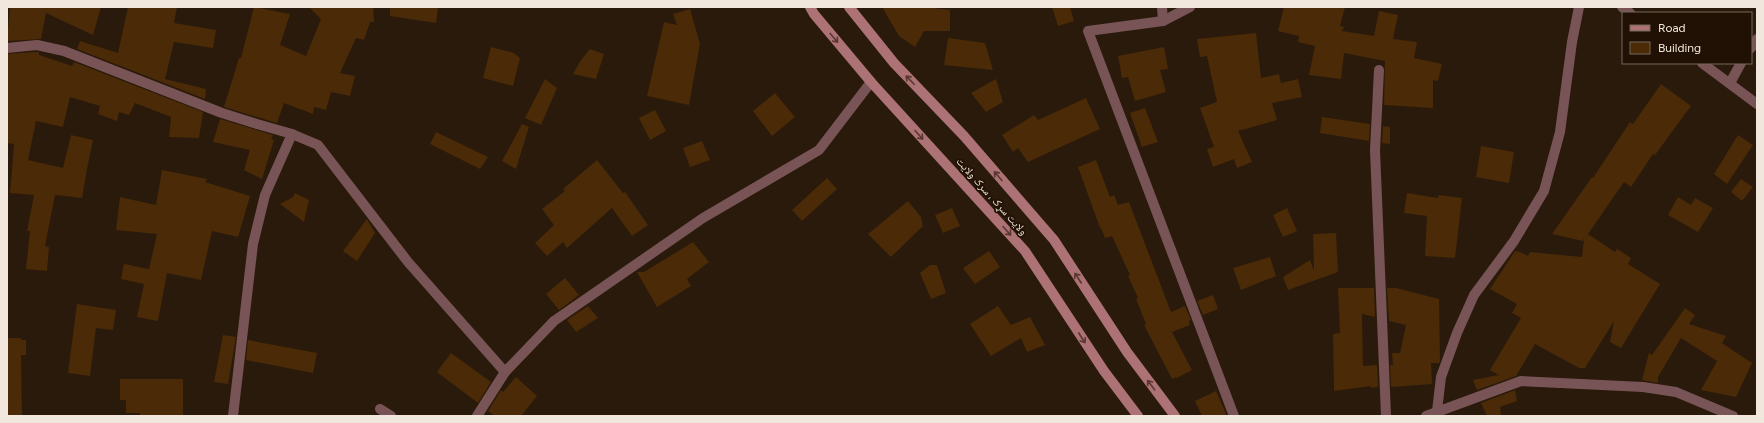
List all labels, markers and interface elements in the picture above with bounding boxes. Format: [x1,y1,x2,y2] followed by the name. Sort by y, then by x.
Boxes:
[1622,12,1752,64] legend
[1658,21,1686,35] text: Road
[829,32,838,43] one-way arrow
[1658,41,1701,55] text: Building
[905,75,915,85] one-way arrow
[915,130,924,141] one-way arrow
[953,155,1030,238] street label: ولایت سړک ، سرک ولایت
[994,171,1003,181] one-way arrow
[1003,226,1012,236] one-way arrow
[1074,272,1082,283] one-way arrow
[1078,332,1086,343] one-way arrow
[1147,379,1156,390] one-way arrow

